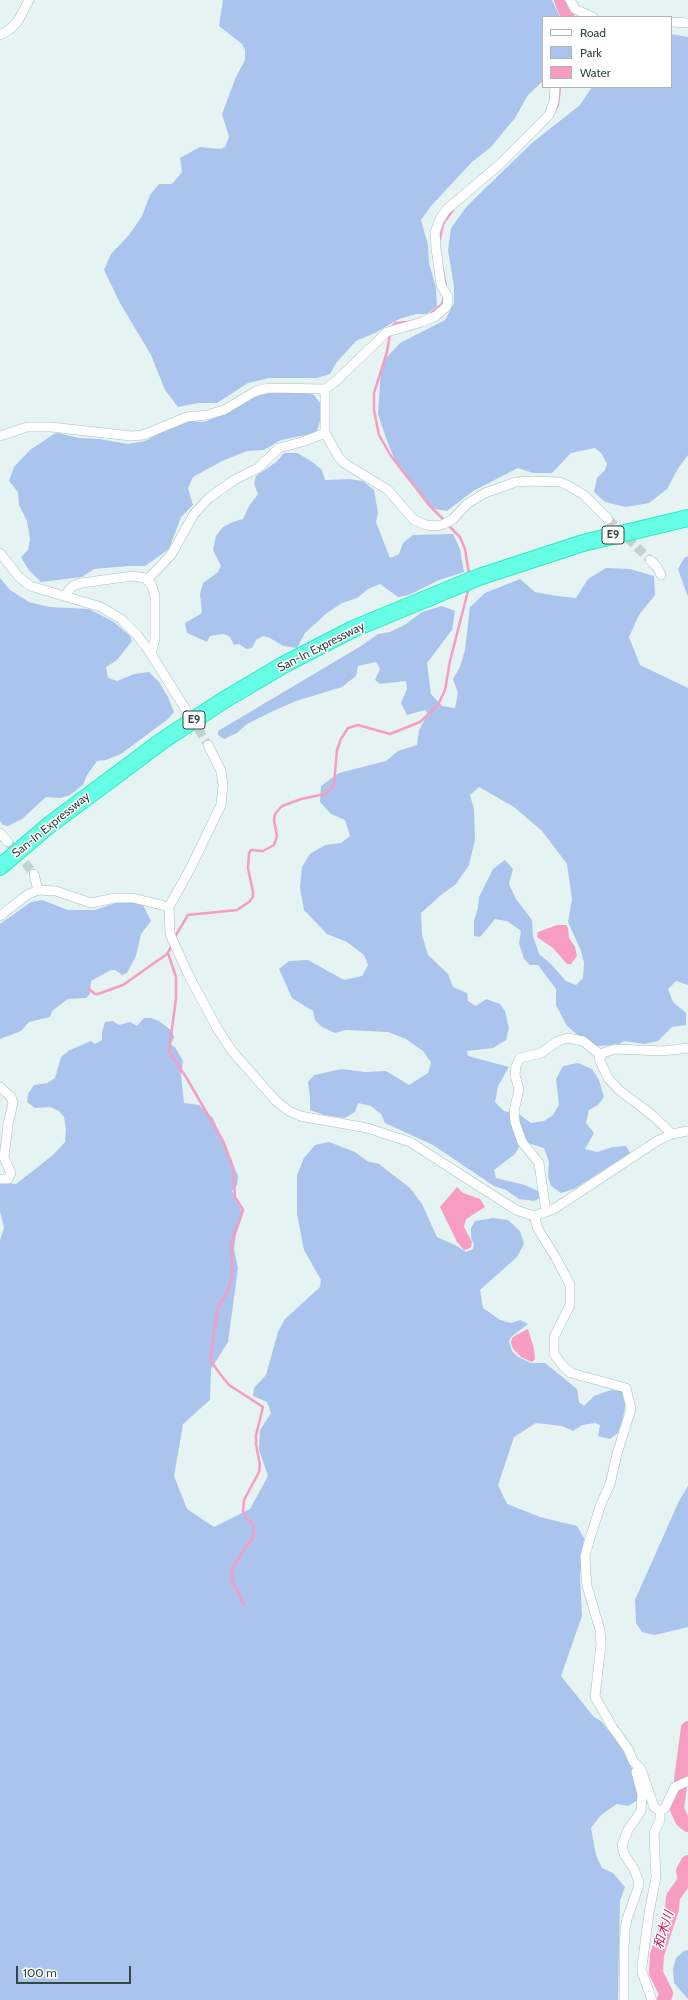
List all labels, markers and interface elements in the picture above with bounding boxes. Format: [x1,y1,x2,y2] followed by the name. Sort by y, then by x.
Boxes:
[542,16,672,88] legend
[580,25,606,40] text: Road
[580,45,602,60] text: Park
[580,65,610,80] text: Water
[602,526,624,544] road number: E9
[275,619,367,675] street label: San-In Expressway
[183,711,205,729] road number: E9
[9,789,93,861] street label: San-In Expressway
[651,1909,677,1951] water label: 和木川
[18,1958,133,1984] scale bar
[23,1965,57,1980] text: 100 m

